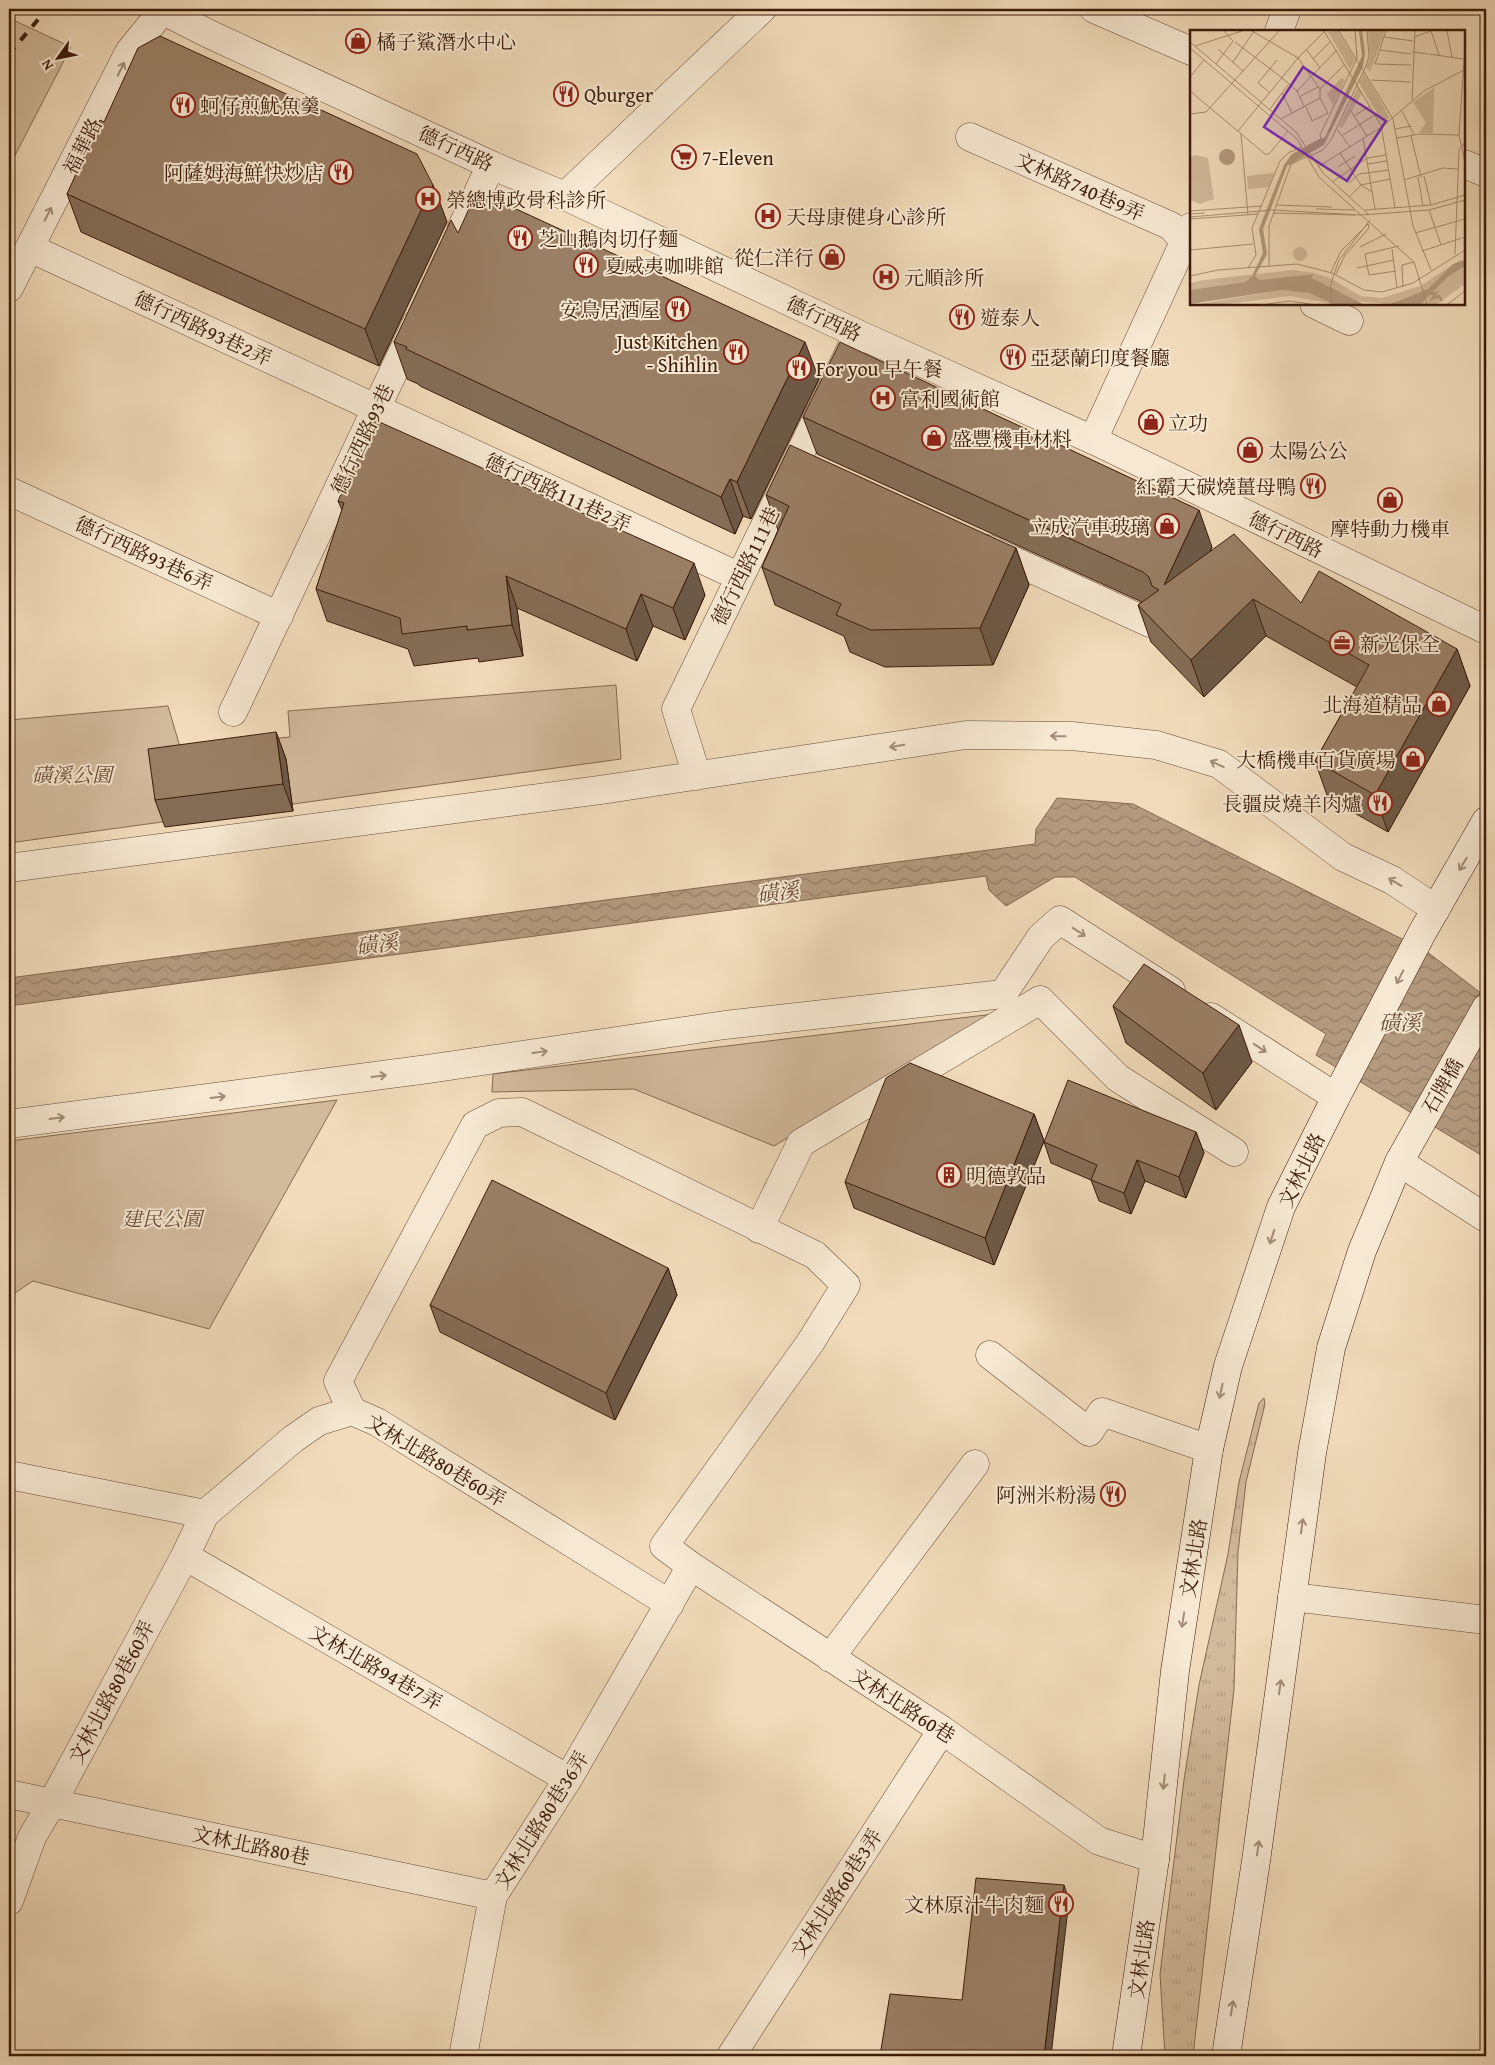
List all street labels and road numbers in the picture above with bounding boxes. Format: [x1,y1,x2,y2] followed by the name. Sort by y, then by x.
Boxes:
[55,113,109,179] street label: 福華路
[414,118,498,178] street label: 德行西路
[1011,145,1149,227] street label: 文林路740巷9弄
[129,283,277,373] street label: 德行西路93巷2弄
[782,288,866,348] street label: 德行西路
[324,379,400,499] street label: 德行西路93巷
[480,445,636,539] street label: 德行西路111巷2弄
[704,502,786,630] street label: 德行西路111巷
[1244,503,1328,565] street label: 德行西路
[70,508,218,598] street label: 德行西路93巷6弄
[1414,1053,1470,1119] street label: 石牌橋
[1270,1128,1332,1212] street label: 文林北路
[361,1407,511,1513] street label: 文林北路80巷60弄
[1172,1516,1214,1600] street label: 文林北路
[61,1615,161,1769] street label: 文林北路80巷60弄
[304,1617,448,1717] street label: 文林北路94巷7弄
[845,1660,961,1750] street label: 文林北路60巷
[487,1745,595,1895] street label: 文林北路80巷36弄
[190,1818,312,1872] street label: 文林北路80巷
[783,1823,889,1963] street label: 文林北路60巷3弄
[1121,1917,1161,2001] street label: 文林北路

